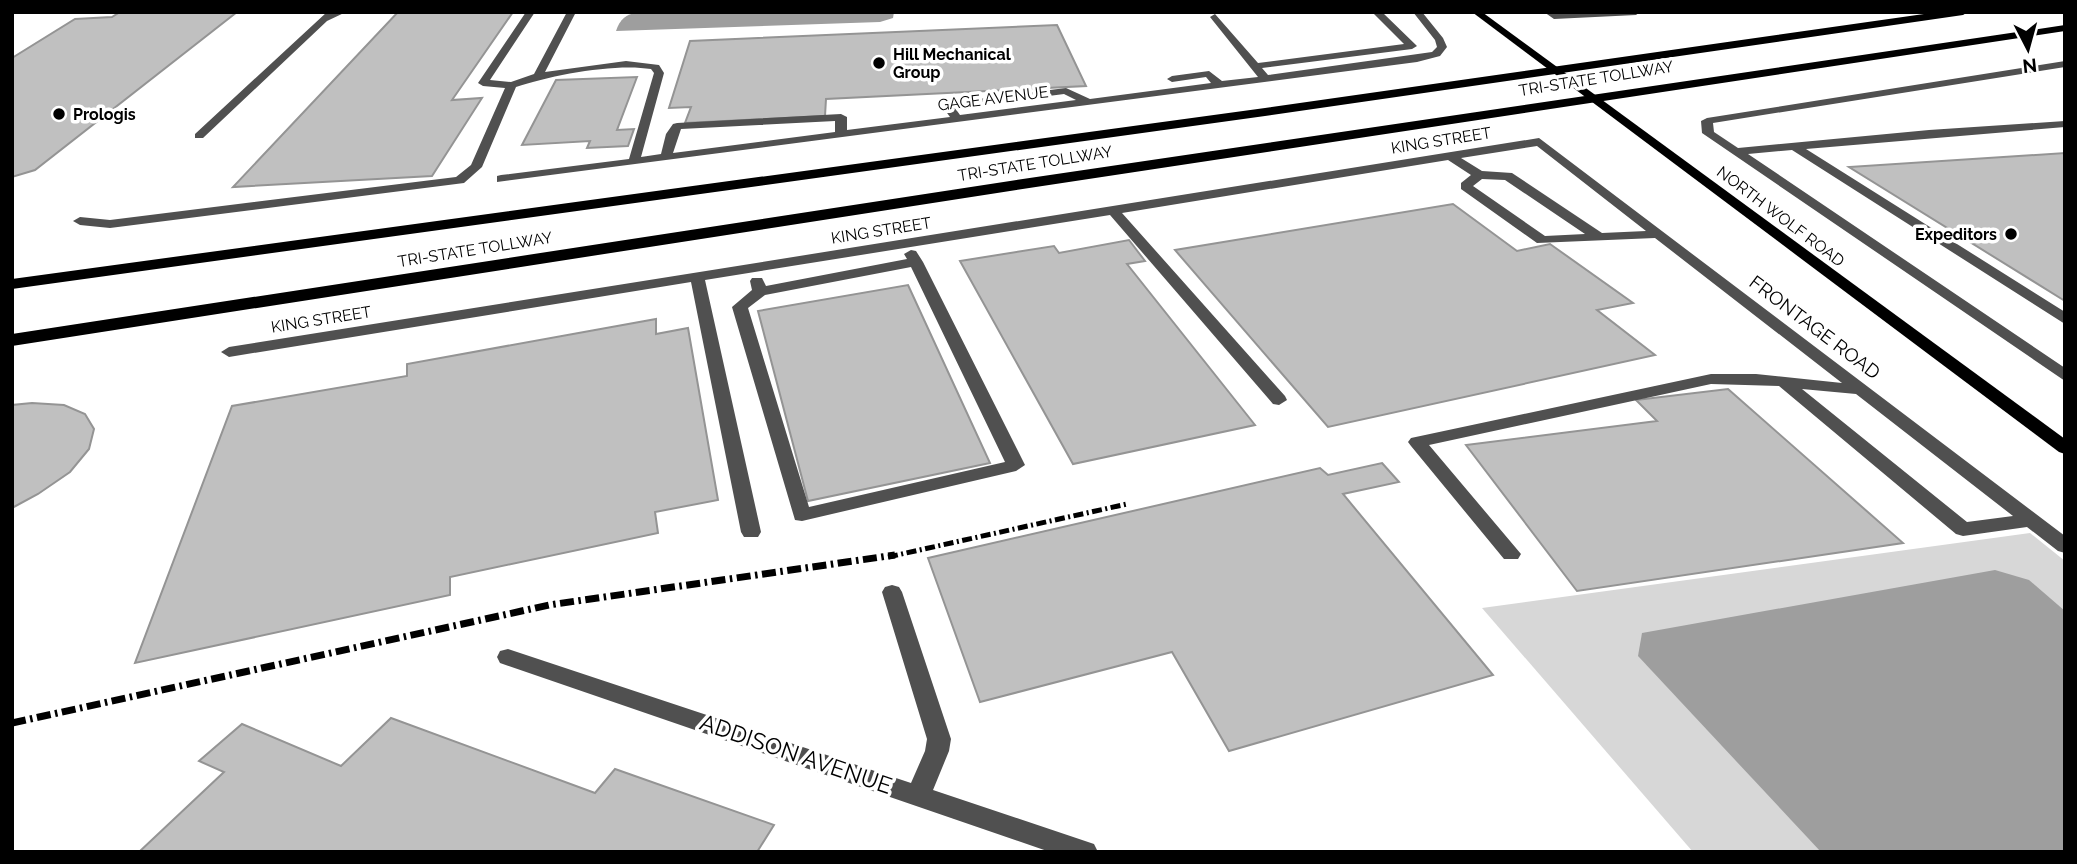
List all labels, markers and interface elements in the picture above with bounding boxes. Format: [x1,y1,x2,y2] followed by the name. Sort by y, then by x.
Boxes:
[1993,14,2063,84] north arrow
[893,45,1012,82] place label: Hill Mechanical Group
[2021,54,2038,78] text: N
[871,55,887,71] marker: Hill Mechanical Group
[1517,57,1675,100] street label: TRI-STATE TOLLWAY
[937,82,1050,115] street label: GAGE AVENUE
[73,105,136,124] place label: Prologis
[51,106,67,122] marker: Prologis
[1390,123,1493,158] street label: KING STREET
[956,142,1114,185] street label: TRI-STATE TOLLWAY
[1713,162,1848,271] street label: NORTH WOLF ROAD
[830,213,933,248] street label: KING STREET
[1915,225,1997,244] place label: Expeditors
[2003,226,2019,242] marker: Expeditors
[396,228,554,271] street label: TRI-STATE TOLLWAY
[1745,271,1885,383] street label: FRONTAGE ROAD
[270,302,373,337] street label: KING STREET
[697,708,896,799] street label: ADDISON AVENUE

